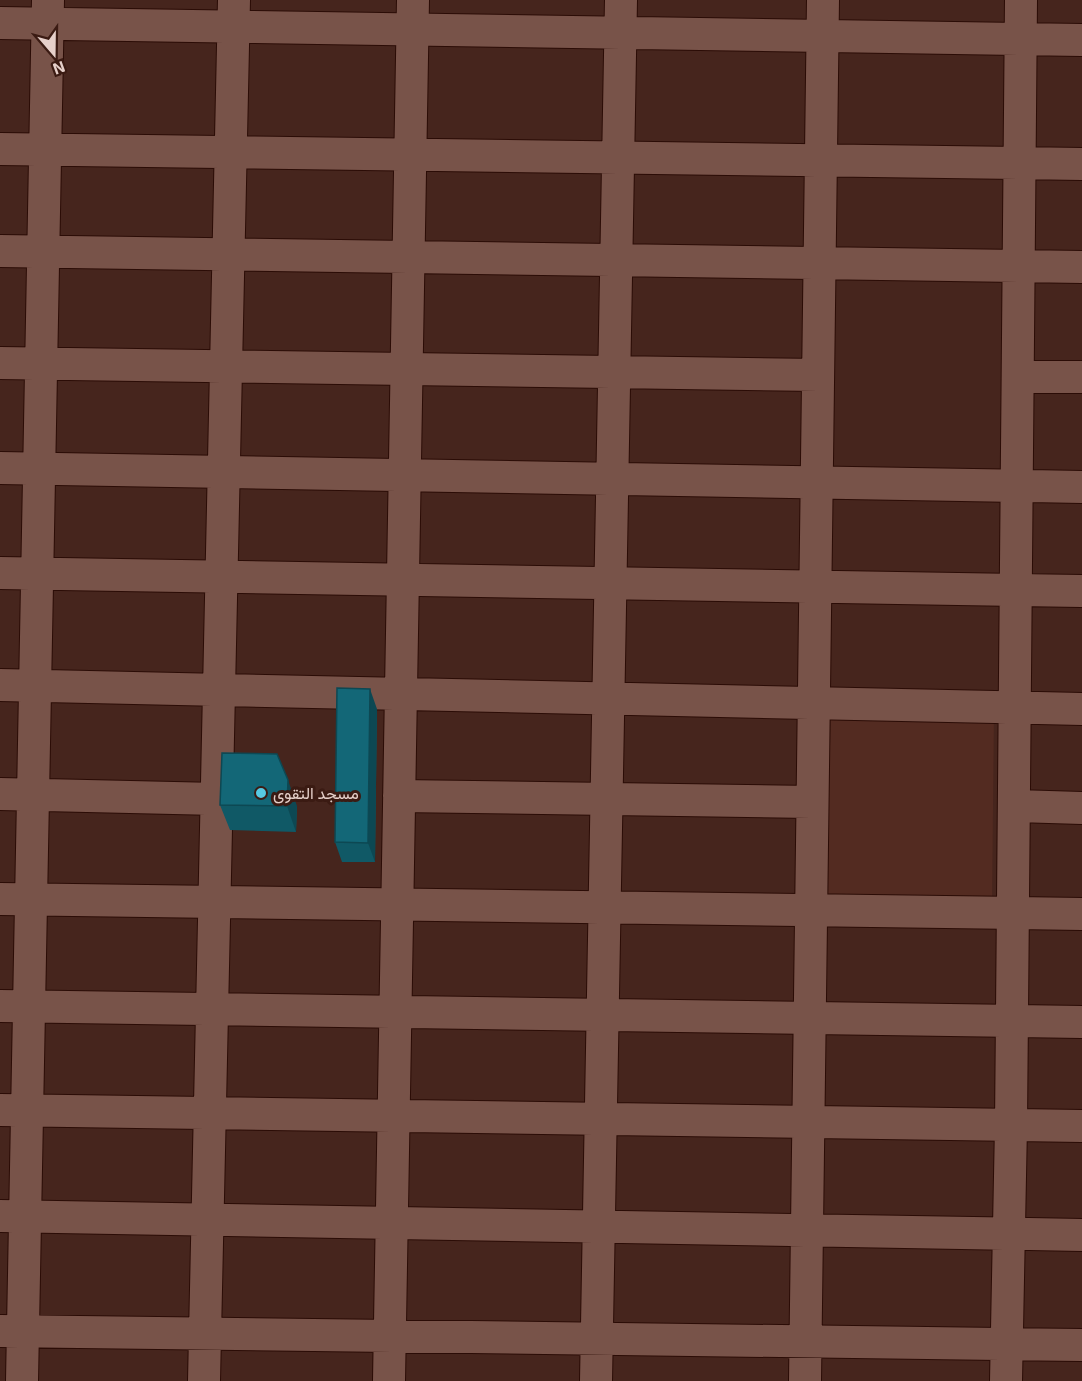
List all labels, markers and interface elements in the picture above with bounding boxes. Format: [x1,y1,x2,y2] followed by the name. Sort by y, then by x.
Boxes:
[24,24,84,84] north arrow
[51,58,68,79] text: N
[273,783,359,804] place label: مسجد التقوى
[254,786,268,800] marker: مسجد التقوى

